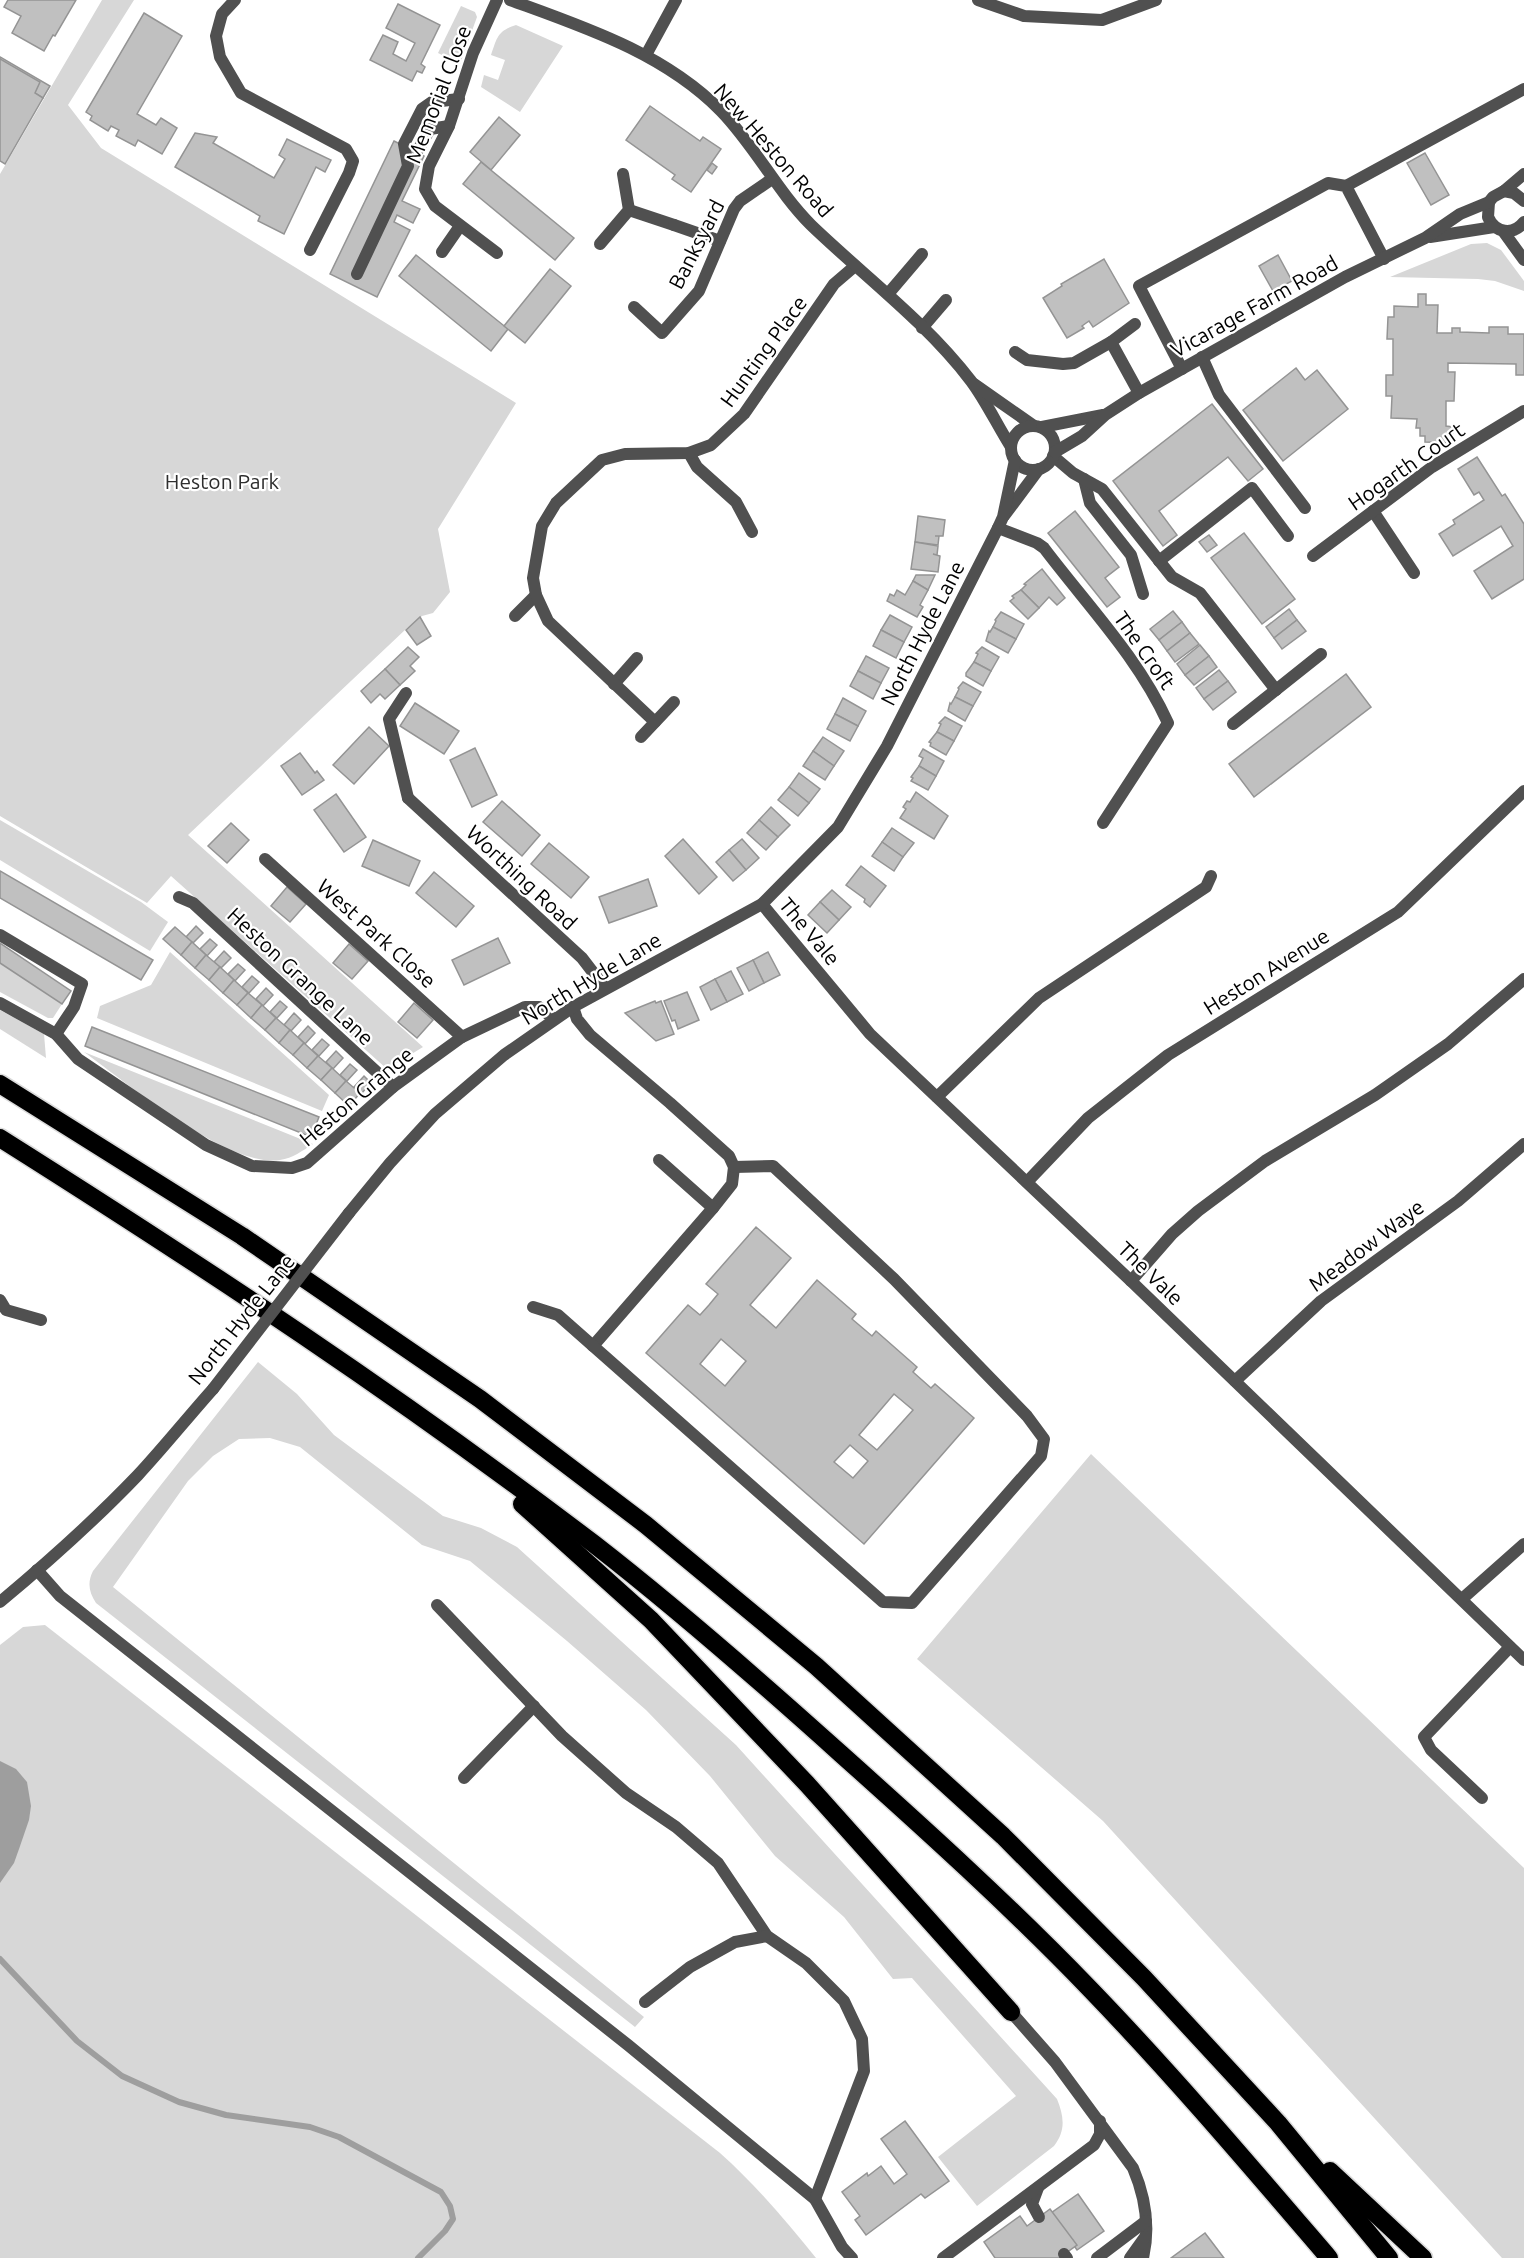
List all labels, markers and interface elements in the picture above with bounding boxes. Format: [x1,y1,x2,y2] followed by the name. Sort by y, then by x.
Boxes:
[401,22,475,166] street label: Memorial Close
[710,78,838,222] street label: New Heston Road
[663,195,729,293] street label: Banksyard
[1166,250,1342,362] street label: Vicarage Farm Road
[715,291,811,411] street label: Hunting Place
[1343,417,1469,515] street label: Hogarth Court
[165,469,280,493] park label: Heston Park
[875,557,969,709] street label: North Hyde Lane
[1110,606,1180,694] street label: The Croft
[462,820,582,934] street label: Worthing Road
[313,874,441,992] street label: West Park Close
[775,892,845,970] street label: The Vale
[223,902,379,1050] street label: Heston Grange Lane
[1199,923,1333,1019] street label: Heston Avenue
[517,927,665,1029] street label: North Hyde Lane
[294,1042,418,1150] street label: Heston Grange
[1304,1194,1428,1296] street label: Meadow Waye
[1114,1236,1188,1310] street label: The Vale
[183,1249,299,1389] street label: North Hyde Lane

